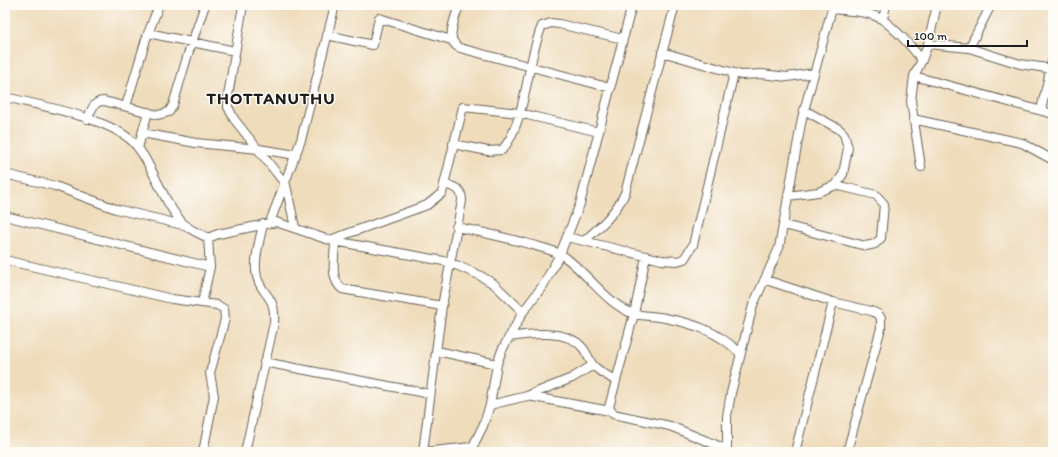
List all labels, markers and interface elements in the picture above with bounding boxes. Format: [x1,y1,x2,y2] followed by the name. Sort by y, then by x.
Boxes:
[908,22,1027,48] scale bar
[914,29,947,43] text: 100 m
[206,88,335,108] district label: THOTTANUTHU

